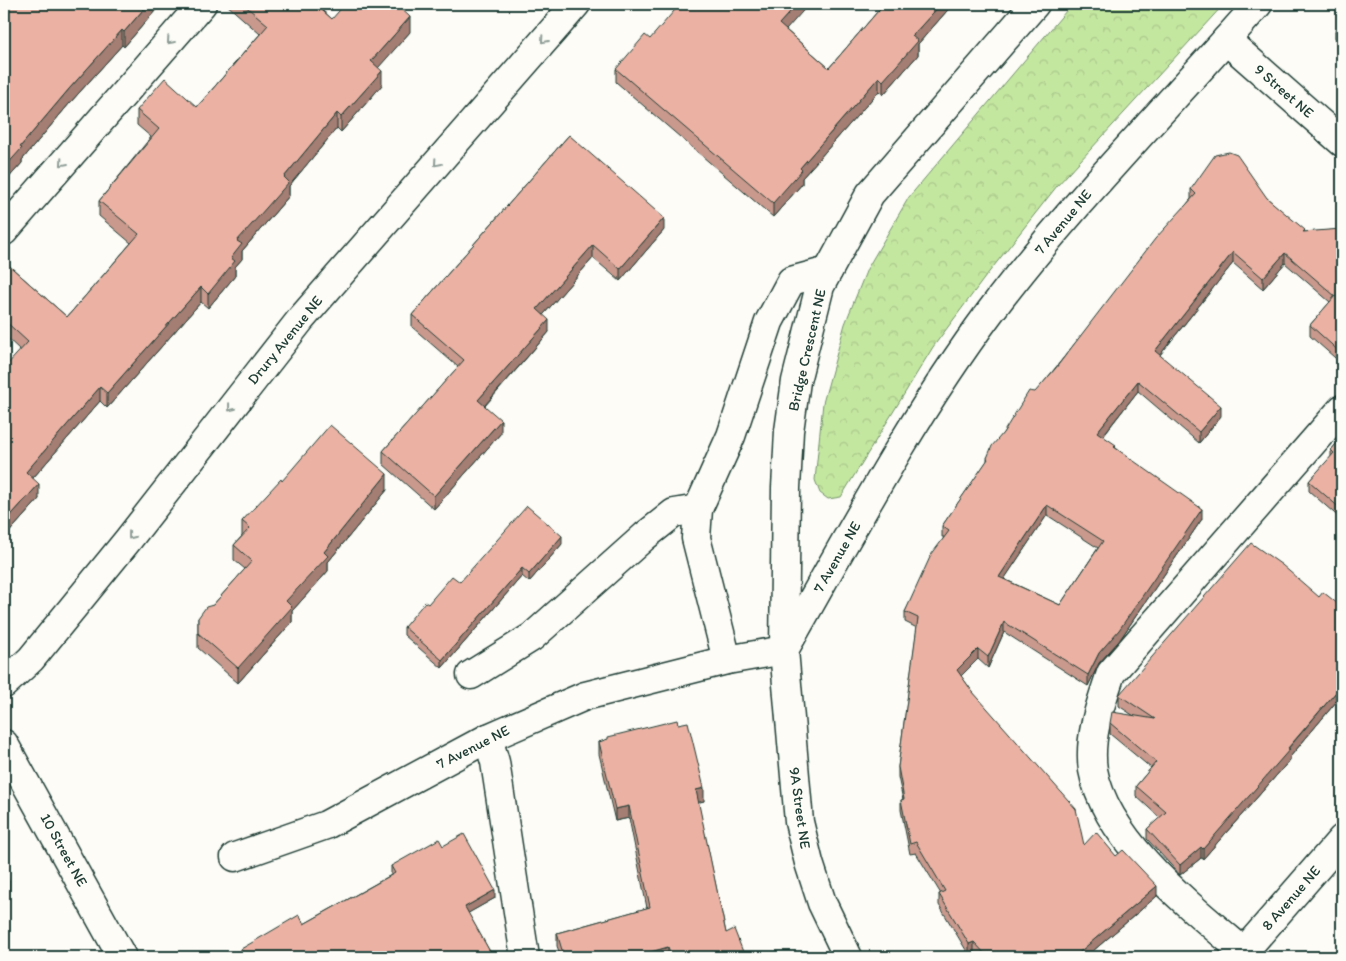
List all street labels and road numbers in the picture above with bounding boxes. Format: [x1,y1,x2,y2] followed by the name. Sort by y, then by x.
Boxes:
[1251,60,1317,122] street label: 9 Street NE
[1031,186,1095,258] street label: 7 Avenue NE
[784,287,830,413] street label: Bridge Crescent NE
[244,292,326,388] street label: Drury Avenue NE
[809,518,865,596] street label: 7 Avenue NE
[433,721,513,773] street label: 7 Avenue NE
[785,766,815,850] street label: 9A Street NE
[36,810,92,890] street label: 10 Street NE
[1258,862,1324,934] street label: 8 Avenue NE

